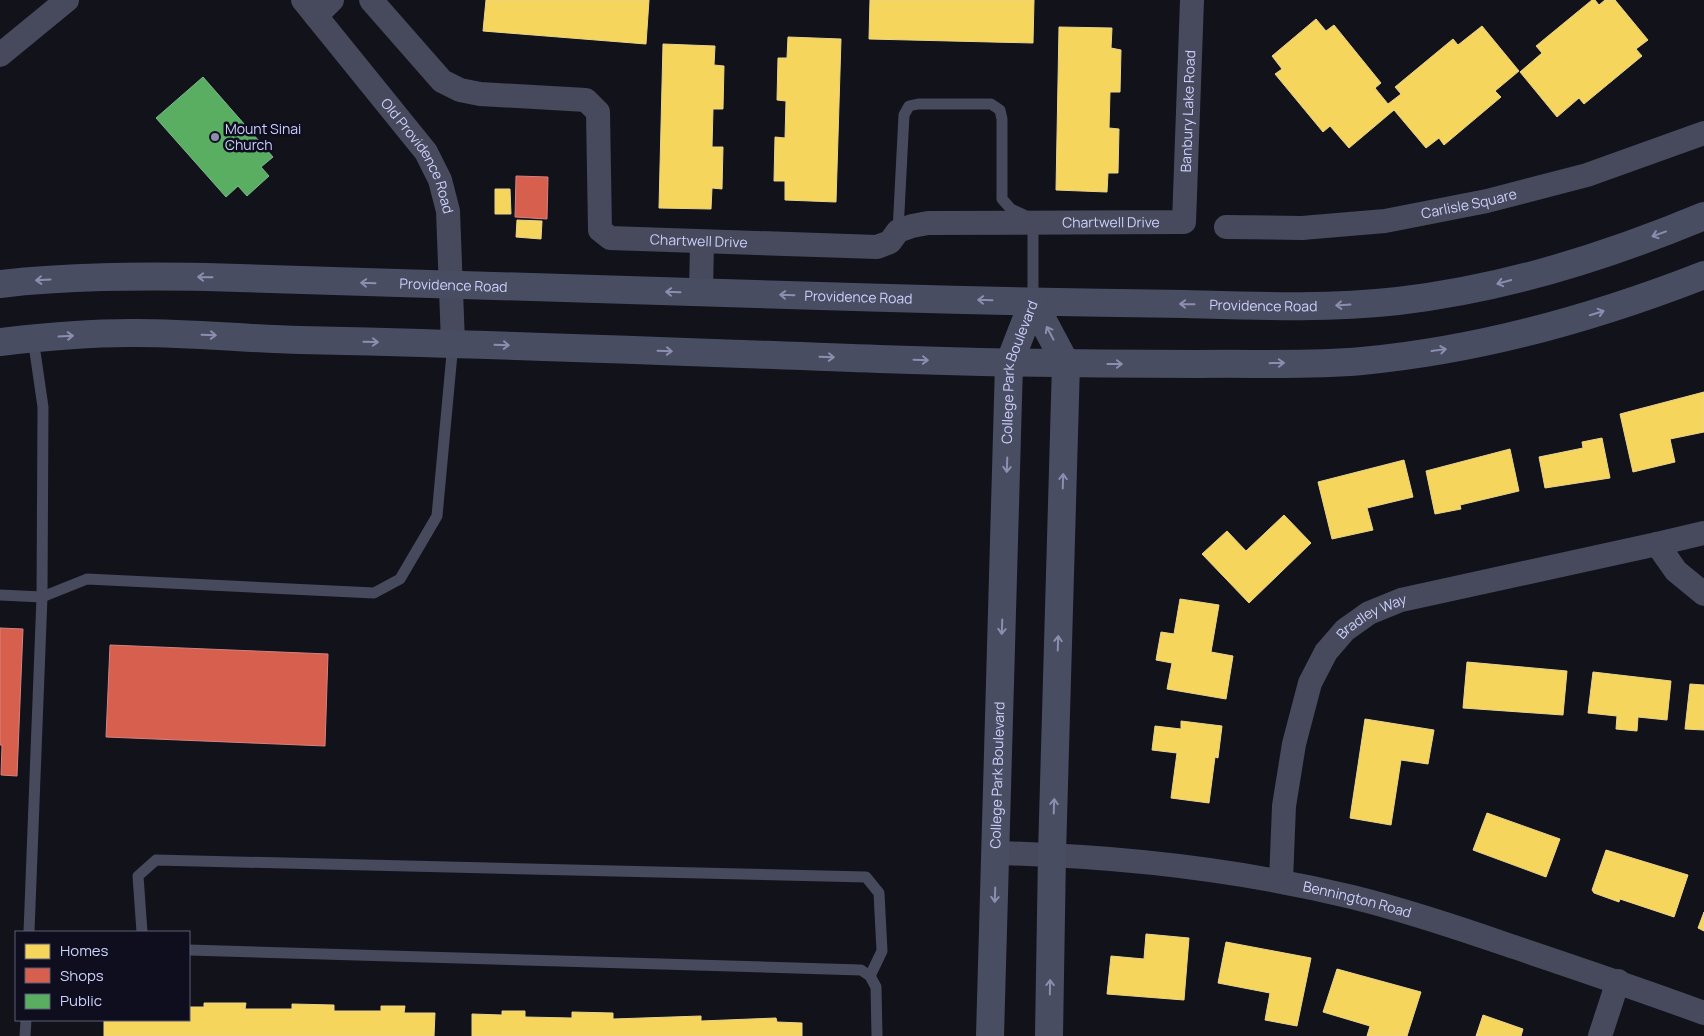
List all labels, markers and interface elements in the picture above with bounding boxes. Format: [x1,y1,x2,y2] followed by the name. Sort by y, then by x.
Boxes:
[1176,50,1199,173] street label: Banbury Lake Road
[377,94,458,216] street label: Old Providence Road
[225,119,301,154] place label: Mount Sinai Church
[209,131,221,143] marker: Mount Sinai Church
[1419,184,1519,223] street label: Carlisle Square
[1062,212,1160,231] street label: Chartwell Drive
[650,229,748,252] street label: Chartwell Drive
[1652,230,1667,239] one-way arrow
[197,272,214,282] one-way arrow
[399,274,508,296] street label: Providence Road
[35,275,51,284] one-way arrow
[360,278,376,288] one-way arrow
[1496,278,1512,287] one-way arrow
[804,286,913,308] street label: Providence Road
[666,288,682,297] one-way arrow
[779,290,796,300] one-way arrow
[1209,295,1318,315] street label: Providence Road
[977,296,993,305] one-way arrow
[997,298,1042,444] street label: College Park Boulevard
[1180,300,1196,309] one-way arrow
[1335,300,1351,309] one-way arrow
[1589,308,1605,318] one-way arrow
[1045,326,1054,341] one-way arrow
[200,330,216,339] one-way arrow
[58,331,74,341] one-way arrow
[363,337,379,346] one-way arrow
[494,340,510,350] one-way arrow
[1431,345,1447,355] one-way arrow
[656,346,672,356] one-way arrow
[818,352,835,362] one-way arrow
[913,356,929,365] one-way arrow
[1268,358,1285,368] one-way arrow
[1106,359,1122,369] one-way arrow
[1002,457,1011,473] one-way arrow
[1058,473,1067,489] one-way arrow
[1332,589,1409,643] street label: Bradley Way
[998,619,1007,635] one-way arrow
[1053,635,1063,652] one-way arrow
[985,701,1008,849] street label: College Park Boulevard
[1049,798,1058,814] one-way arrow
[1301,876,1414,922] street label: Bennington Road
[990,886,1000,902] one-way arrow
[15,931,190,1021] legend
[60,940,109,961] text: Homes
[60,965,104,986] text: Shops
[1046,980,1055,996] one-way arrow
[60,990,102,1011] text: Public

